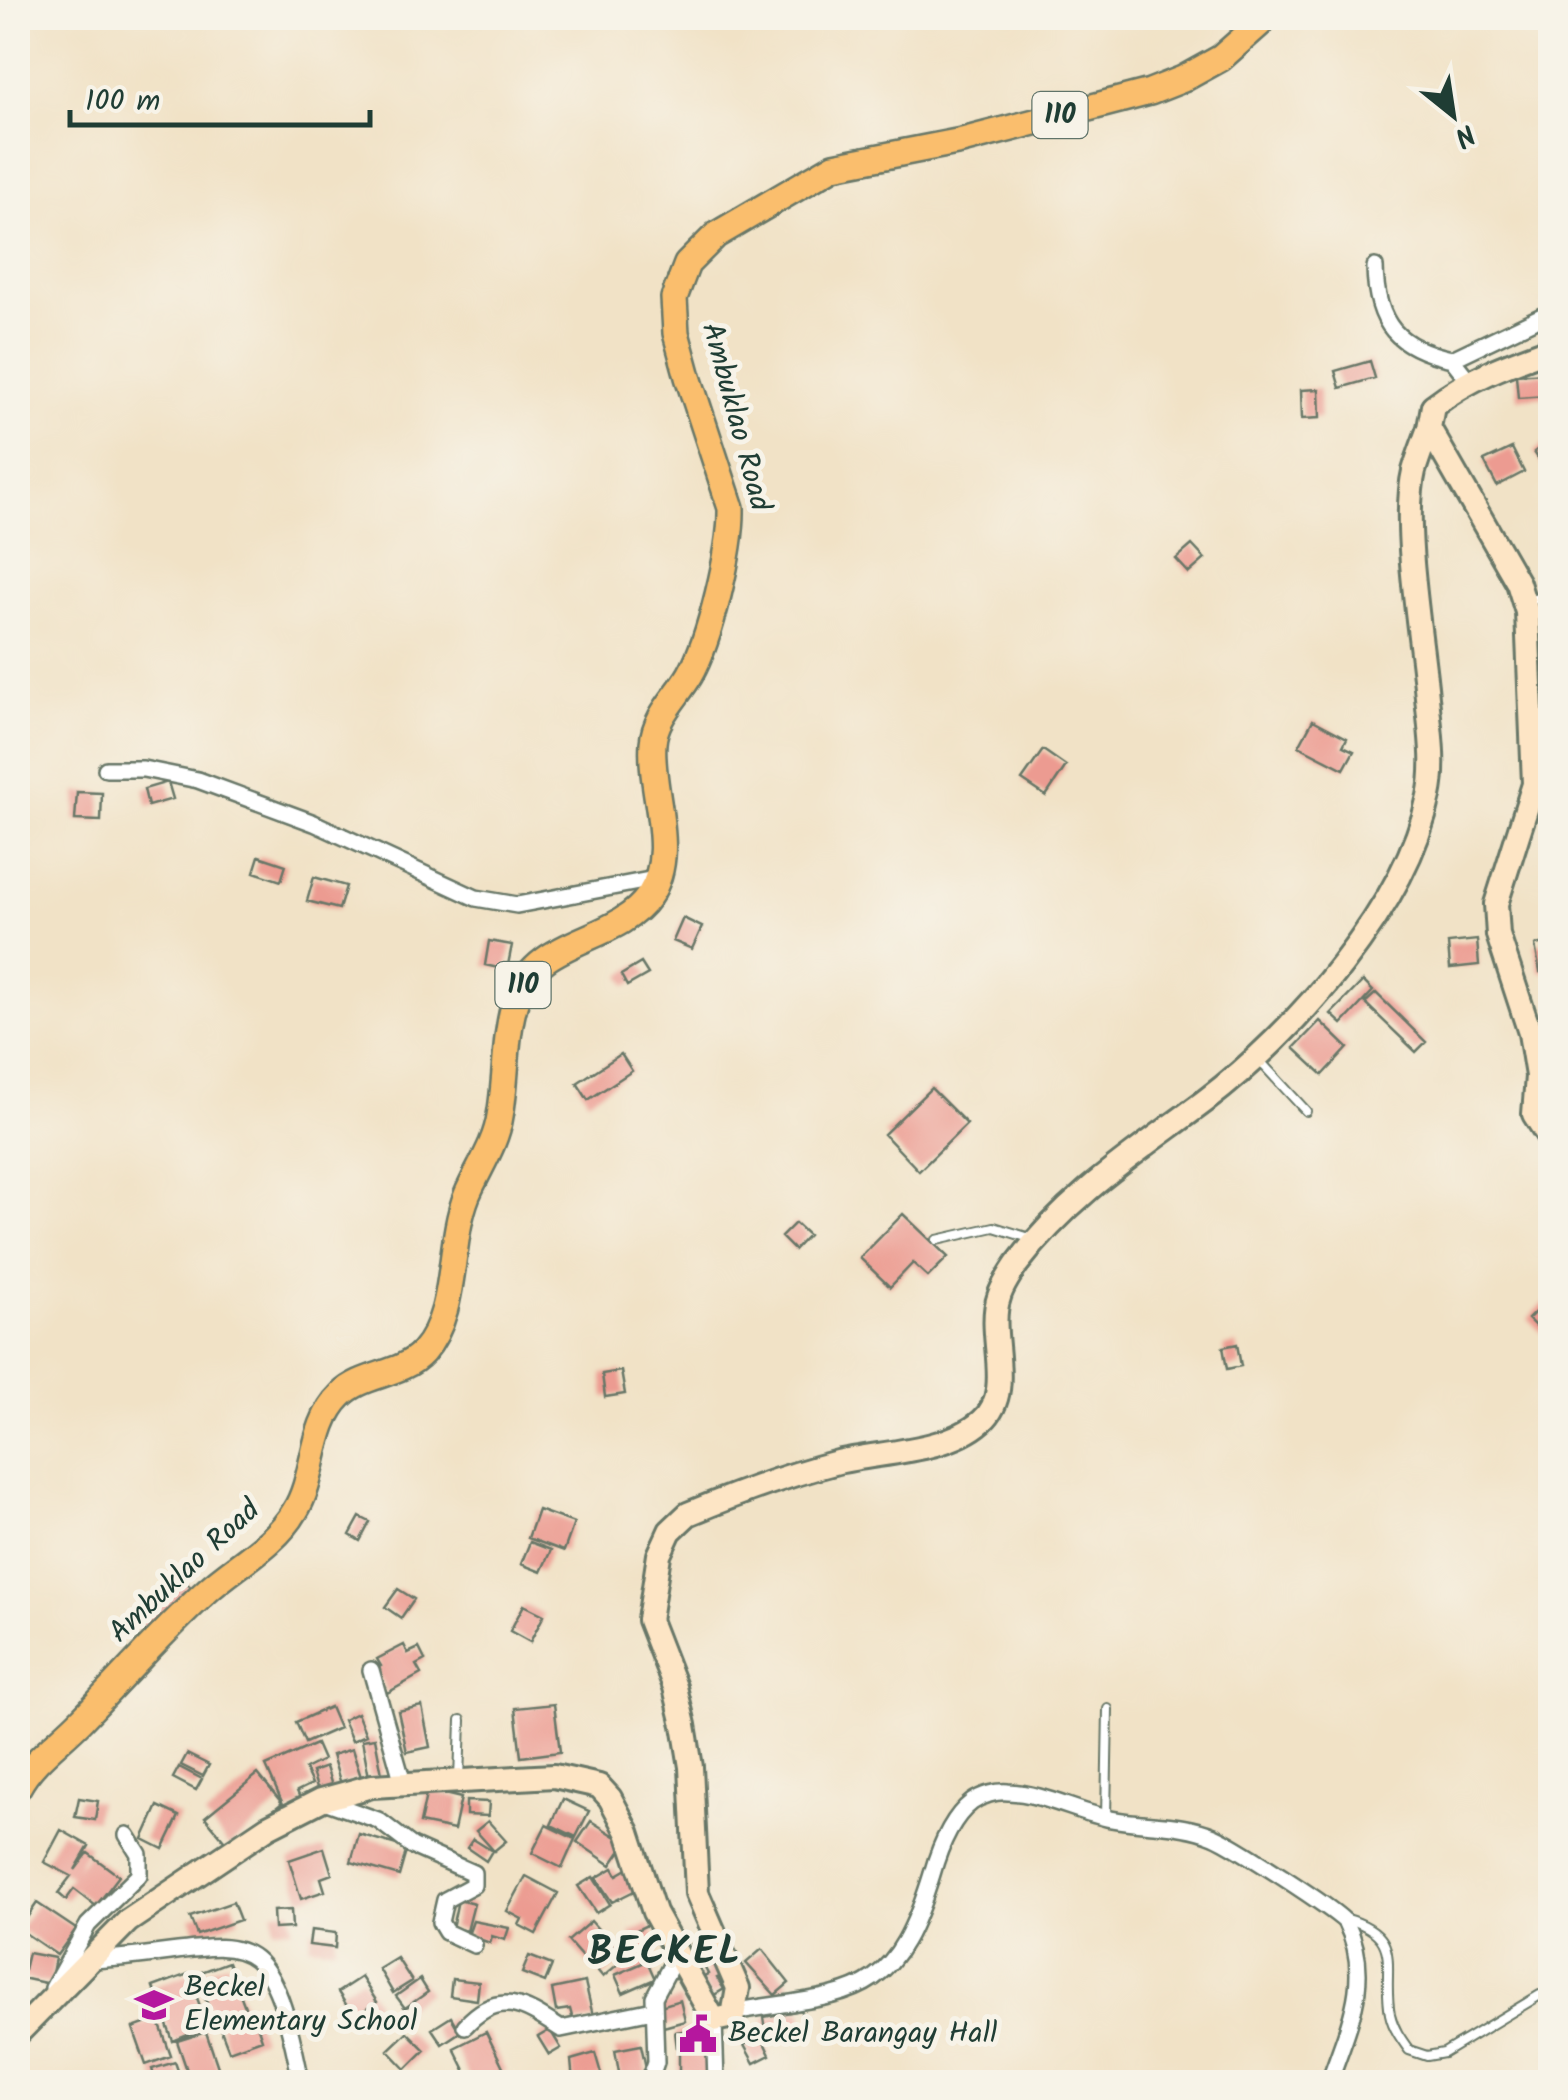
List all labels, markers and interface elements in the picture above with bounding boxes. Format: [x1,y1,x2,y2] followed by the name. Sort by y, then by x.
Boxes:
[70,65,370,127] scale bar
[1403,65,1503,165] north arrow
[85,78,160,126] text: 100 m
[1032,92,1088,138] road number: 110
[1445,111,1483,159] text: N
[687,317,783,518] street label: Ambuklao Road
[496,962,550,1008] road number: 110
[98,1488,273,1656] street label: Ambuklao Road
[588,1921,742,1985] district label: BECKEL
[184,1964,417,2046] place label: Beckel Elementary School
[133,1984,175,2026] school or university icon: Beckel Elementary School
[728,2010,997,2058] place label: Beckel Barangay Hall
[677,2013,719,2055] public building icon: Beckel Barangay Hall

